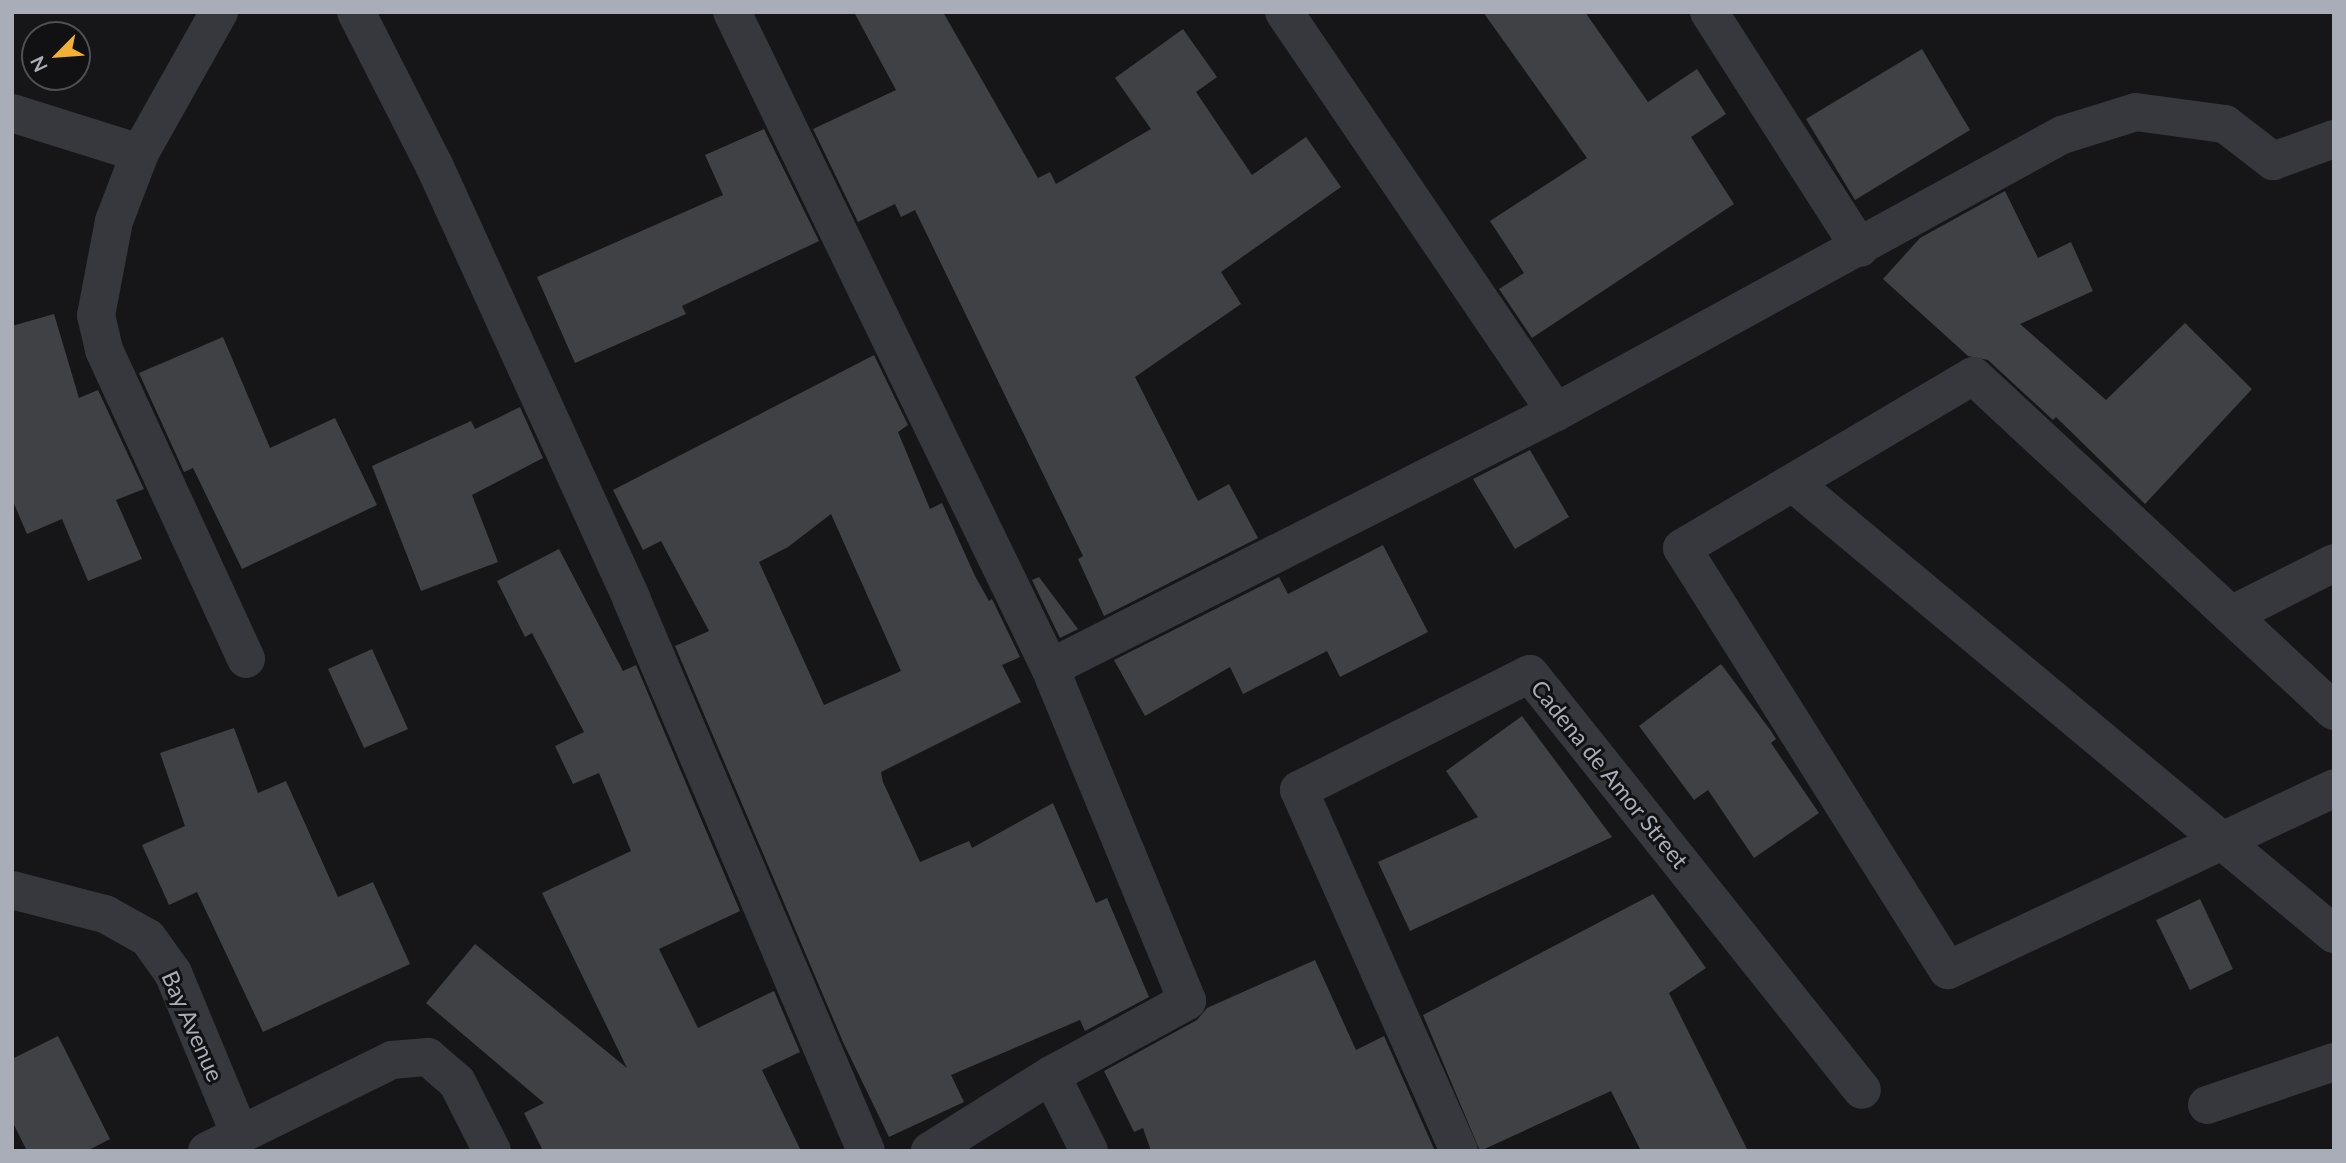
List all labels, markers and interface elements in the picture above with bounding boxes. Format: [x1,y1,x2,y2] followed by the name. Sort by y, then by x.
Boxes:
[21,21,91,91] north arrow
[25,53,52,76] text: N
[1525,674,1695,874] street label: Cadena de Amor Street
[156,966,230,1086] street label: Bay Avenue

